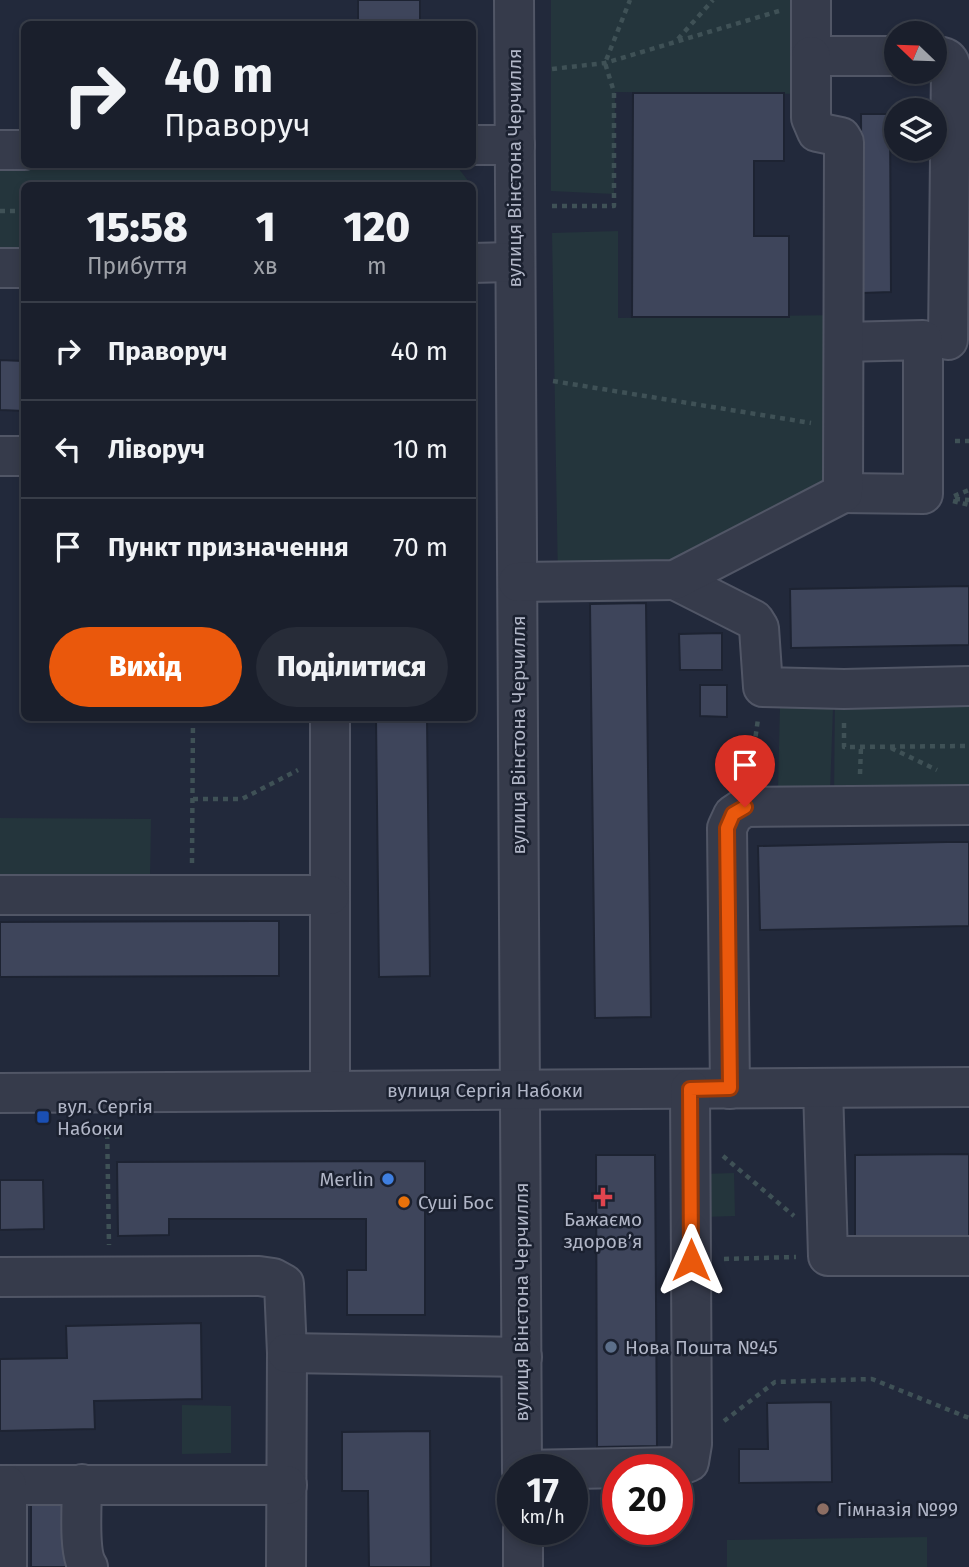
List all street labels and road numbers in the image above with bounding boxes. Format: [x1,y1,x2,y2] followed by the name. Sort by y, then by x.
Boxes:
[503,48,526,288] street label: вулиця Вінстона Черчилля
[507,615,530,855] street label: вулиця Вінстона Черчилля
[387,1079,583,1102] street label: вулиця Сергія Набоки
[510,1182,533,1422] street label: вулиця Вінстона Черчилля

